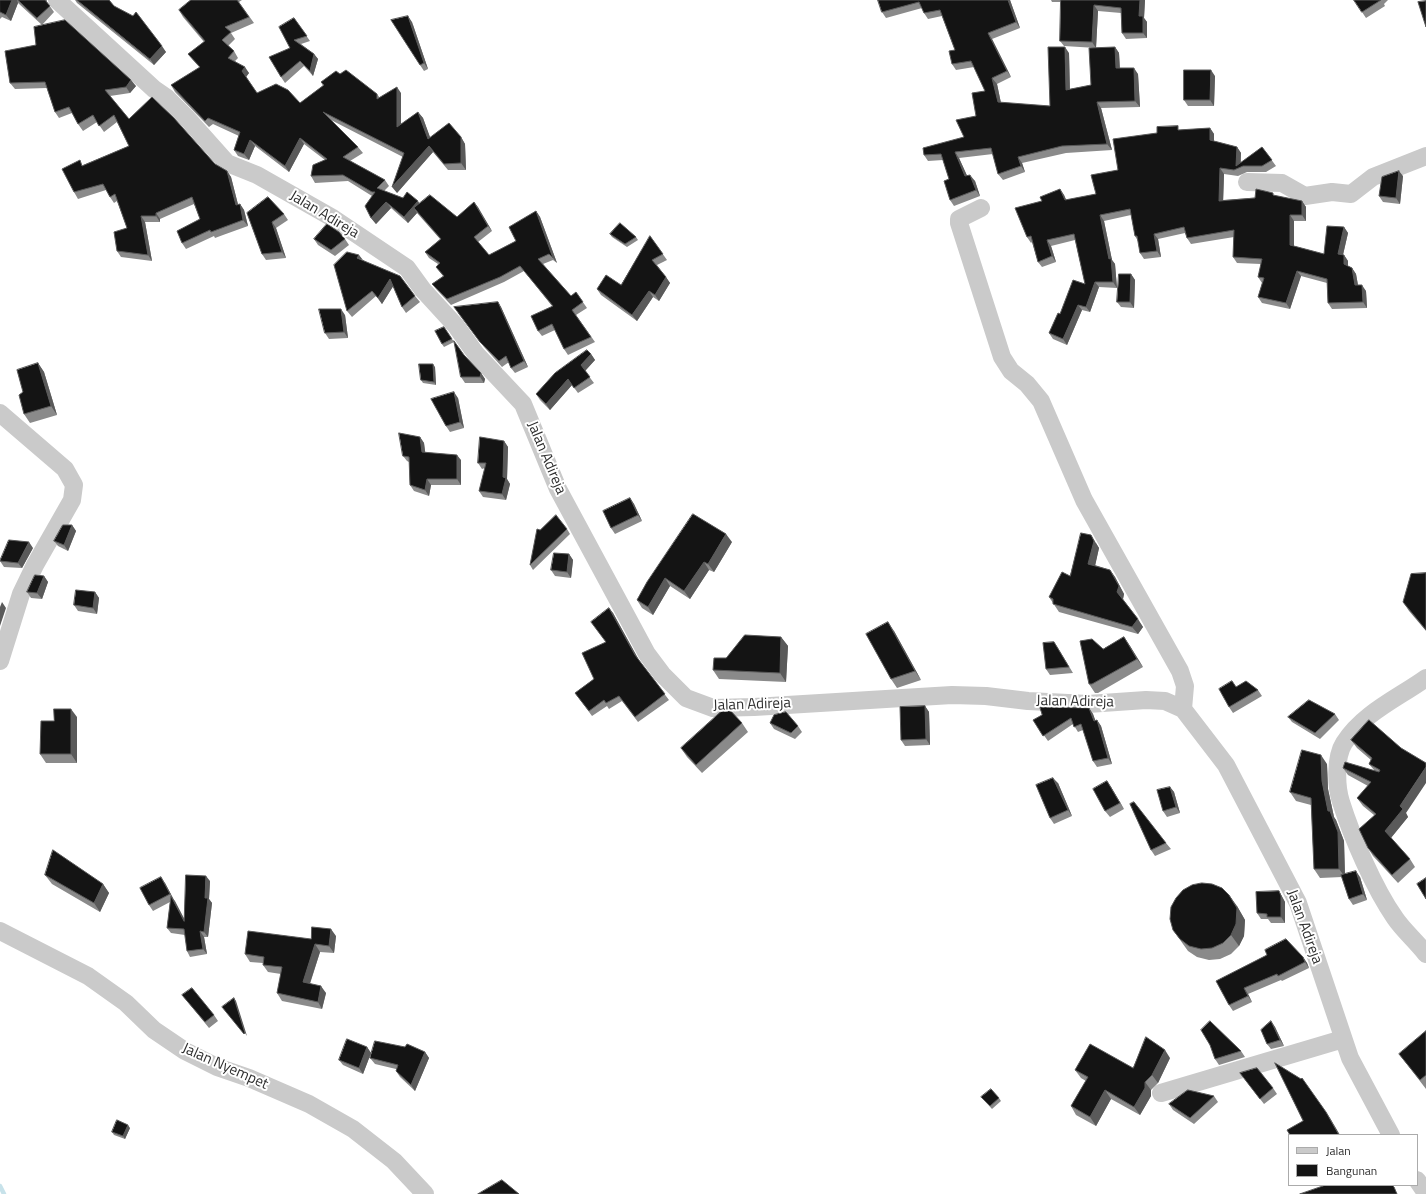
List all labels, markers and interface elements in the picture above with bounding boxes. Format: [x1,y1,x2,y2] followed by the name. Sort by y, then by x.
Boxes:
[286,187,362,243] street label: Jalan Adireja
[523,419,569,497] street label: Jalan Adireja
[1036,692,1114,712] street label: Jalan Adireja
[713,695,791,715] street label: Jalan Adireja
[1282,887,1326,967] street label: Jalan Adireja
[179,1040,271,1094] street label: Jalan Nyempet
[1288,1134,1418,1186] legend
[1326,1141,1351,1160] text: Jalan
[1326,1161,1377,1180] text: Bangunan

